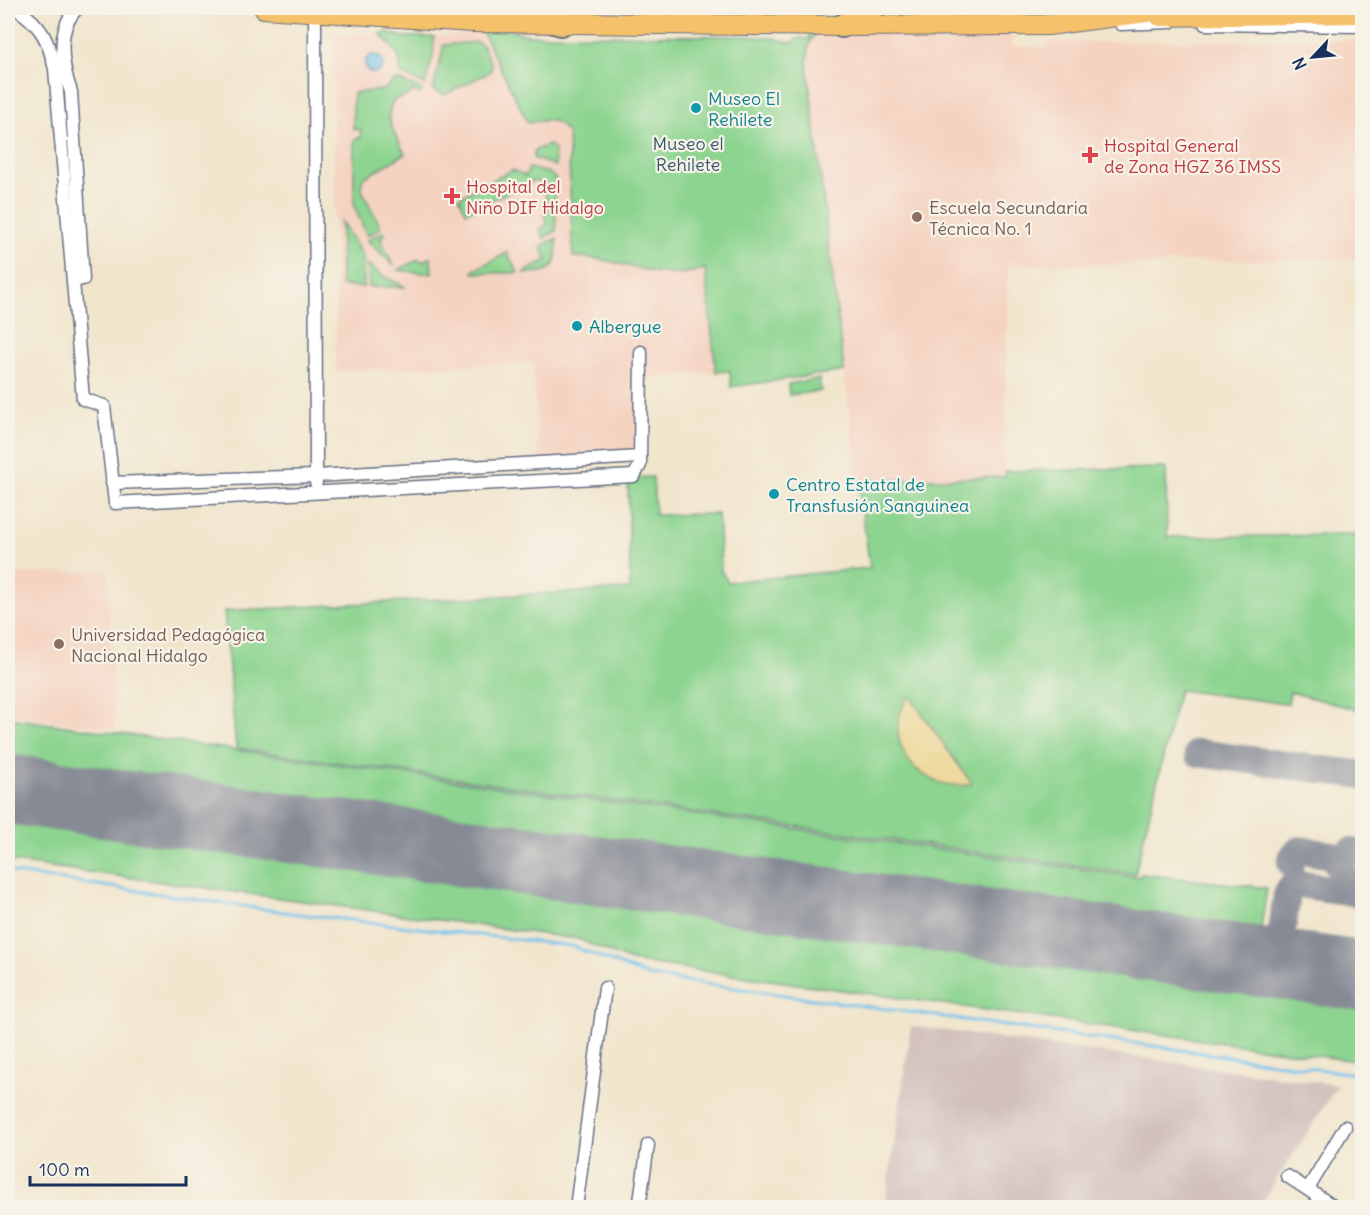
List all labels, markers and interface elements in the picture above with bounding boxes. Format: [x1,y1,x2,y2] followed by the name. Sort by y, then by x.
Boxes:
[1283,27,1343,87] north arrow
[1288,54,1311,73] text: N
[708,87,780,131] place label: Museo El Rehilete
[689,101,703,115] marker: Museo El Rehilete
[652,132,724,176] park label: Museo el Rehilete
[1104,134,1281,178] place label: Hospital General de Zona HGZ 36 IMSS
[1081,146,1099,164] marker: Hospital General de Zona HGZ 36 IMSS
[466,175,604,219] place label: Hospital del Niño DIF Hidalgo
[443,187,461,205] marker: Hospital del Niño DIF Hidalgo
[929,196,1088,240] place label: Escuela Secundaria Técnica No. 1
[910,210,924,224] marker: Escuela Secundaria Técnica No. 1
[589,315,662,338] place label: Albergue
[570,319,584,333] marker: Albergue
[786,473,969,517] place label: Centro Estatal de Transfusión Sanguinea
[767,487,781,501] marker: Centro Estatal de Transfusión Sanguinea
[71,623,265,667] place label: Universidad Pedagógica Nacional Hidalgo
[52,637,66,651] marker: Universidad Pedagógica Nacional Hidalgo
[30,1149,186,1187] scale bar
[39,1158,90,1181] text: 100 m

